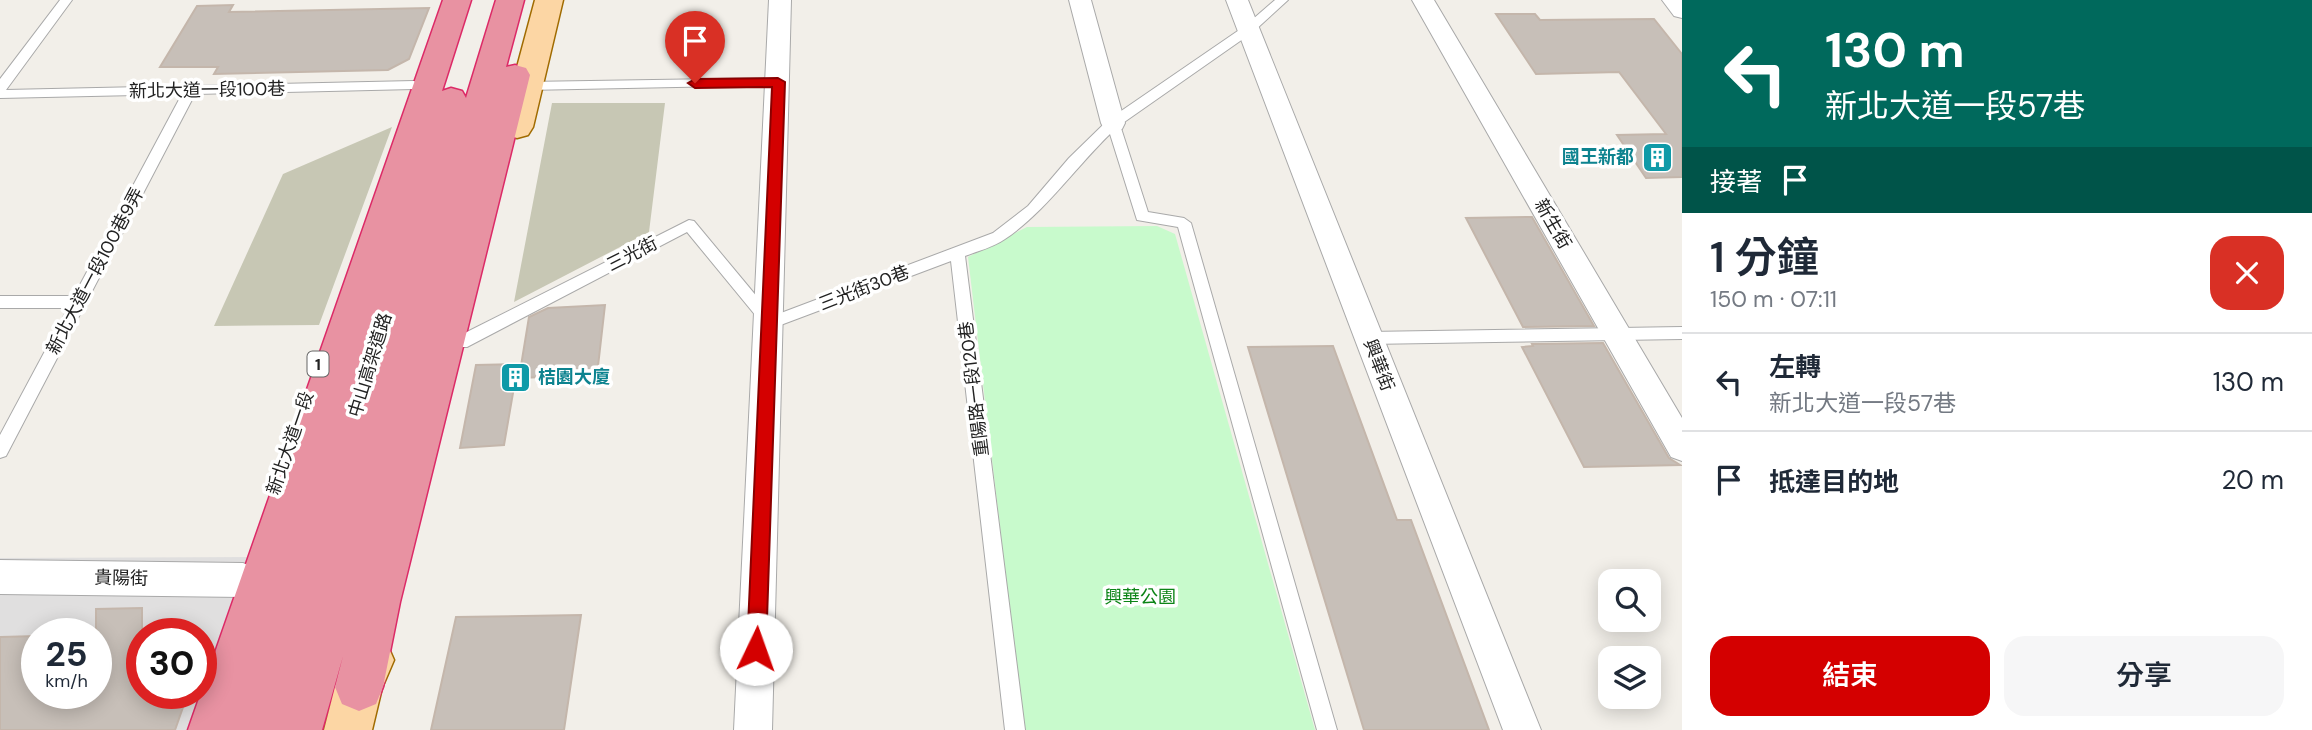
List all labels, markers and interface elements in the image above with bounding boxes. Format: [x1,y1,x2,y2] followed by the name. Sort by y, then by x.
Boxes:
[665,11,725,83] pin
[1825,18,1965,82] text: 130 m
[676,22,714,60] icon: arrive
[1710,28,1801,119] icon: left
[129,77,285,103] street label: 新北大道一段100巷
[1825,85,2085,127] text: 新北大道一段57巷
[1640,140,1674,174] building icon: 國王新都
[1562,145,1634,169] place label: 國王新都
[1776,161,1814,199] icon: arrive
[1710,165,1762,199] text: 接著
[41,183,149,359] street label: 新北大道一段100巷9弄
[1529,195,1577,253] street label: 新生街
[1710,230,1819,285] text: 1 分鐘
[602,231,662,277] street label: 三光街
[2210,236,2284,310] button: close
[815,260,913,316] street label: 三光街30巷
[1710,284,1837,314] text: 150 m · 07:11
[343,310,397,420] street label: 中山高架道路
[954,320,994,458] street label: 重陽路一段120巷
[1358,335,1400,395] street label: 興華街
[1769,350,1821,384] text: 左轉
[308,352,328,376] road number: 1
[498,360,532,394] building icon: 桔園大廈
[1710,363,1748,401] icon: left
[538,365,610,389] place label: 桔園大廈
[2213,365,2284,399] text: 130 m
[261,388,319,498] street label: 新北大道一段
[1769,388,1956,418] text: 新北大道一段57巷
[1710,461,1748,499] icon: arrive
[2221,463,2284,497] text: 20 m
[1769,465,1899,499] text: 抵達目的地
[94,566,148,590] street label: 貴陽街
[1598,569,1661,709] map controls
[1598,569,1661,632] button: search
[1104,585,1176,609] park label: 興華公園
[719,612,793,686] position arrow
[126,618,217,709] speed limit sign: 30
[46,631,87,677] text: 25
[1710,636,1990,716] button: 結束
[2004,636,2284,716] button: 分享
[1598,646,1661,709] button: layers
[45,669,88,693] text: km/h

